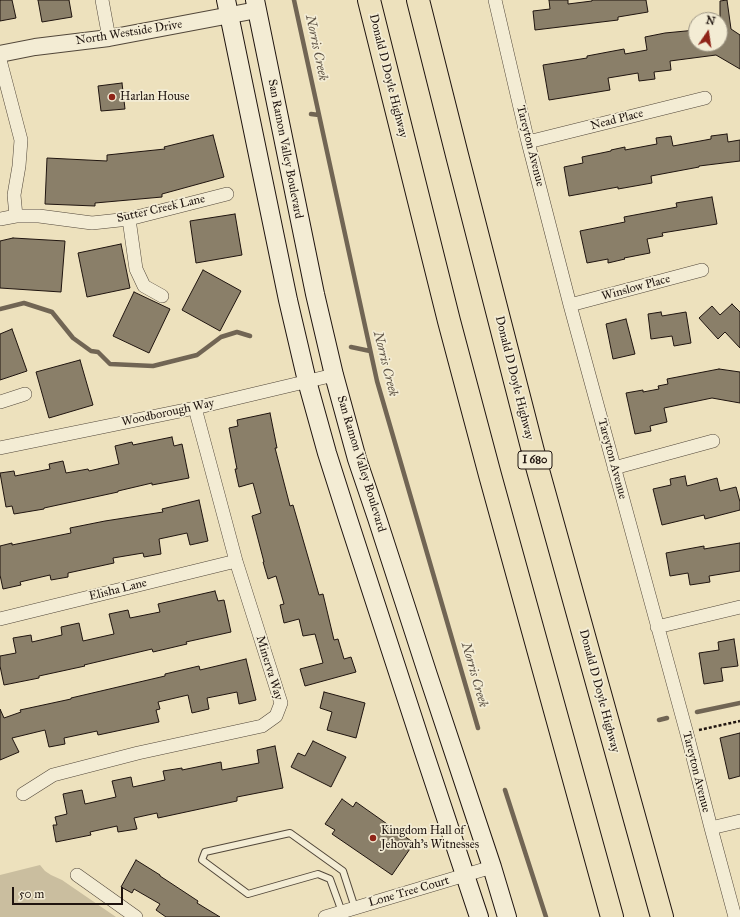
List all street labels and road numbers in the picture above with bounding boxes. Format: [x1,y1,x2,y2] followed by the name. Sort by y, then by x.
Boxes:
[366,13,410,139] street label: Donald D Doyle Highway
[75,17,183,49] street label: North Westside Drive
[264,78,306,220] street label: San Ramon Valley Boulevard
[513,104,547,188] street label: Tareyton Avenue
[589,106,645,134] street label: Nead Place
[116,192,206,226] street label: Sutter Creek Lane
[600,272,672,304] street label: Winslow Place
[492,315,536,441] street label: Donald D Doyle Highway
[333,394,389,534] street label: San Ramon Valley Boulevard
[120,396,216,430] street label: Woodborough Way
[594,417,630,501] street label: Tareyton Avenue
[518,451,552,469] road number: I 680
[88,576,148,604] street label: Elisha Lane
[576,628,622,754] street label: Donald D Doyle Highway
[252,634,286,702] street label: Minerva Way
[679,730,713,814] street label: Tareyton Avenue
[367,874,451,910] street label: Lone Tree Court

